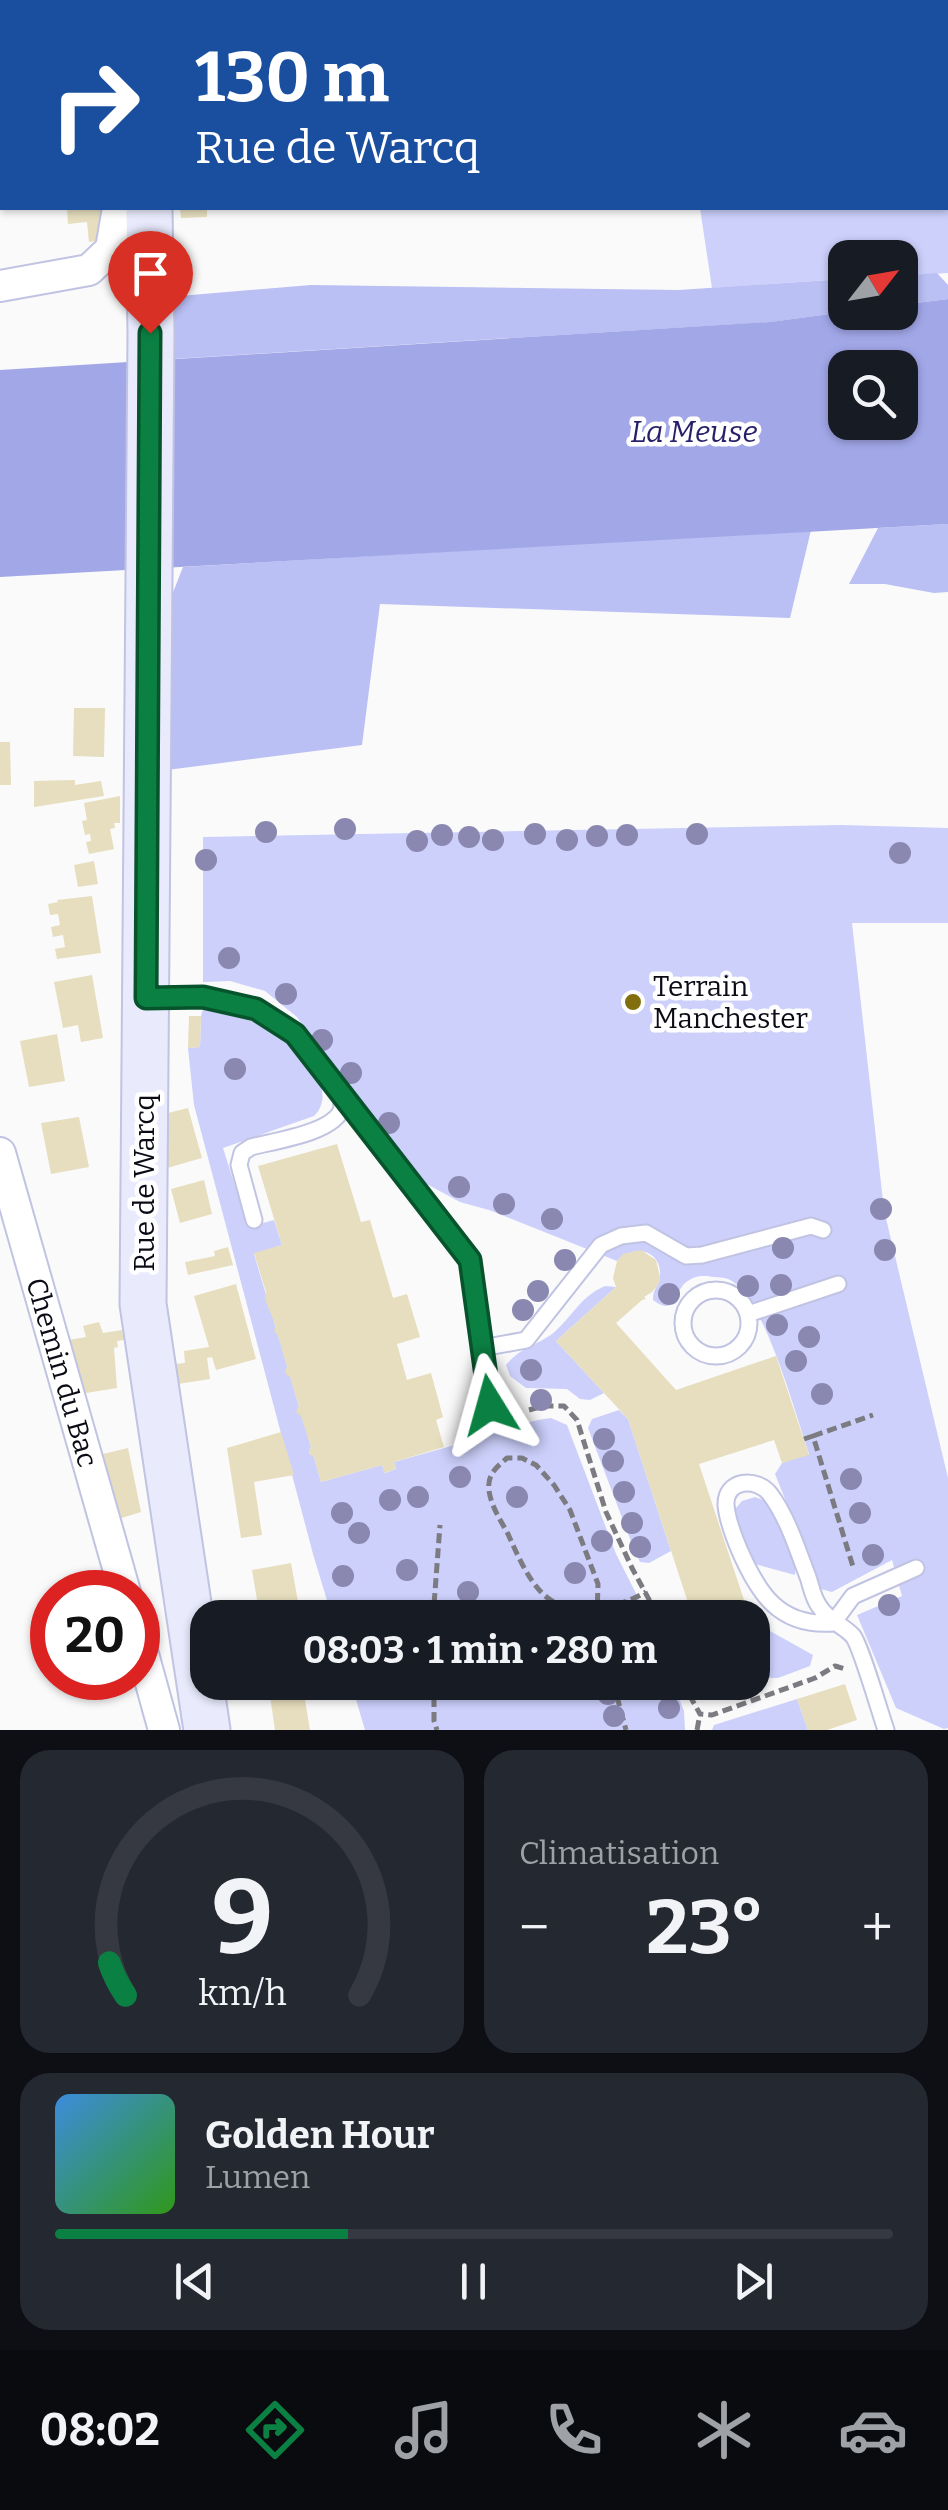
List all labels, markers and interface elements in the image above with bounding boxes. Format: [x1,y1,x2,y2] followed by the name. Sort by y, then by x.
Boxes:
[195,36,389,120] text: 130 m
[30,40,160,170] icon: right
[195,121,480,175] text: Rue de Warcq
[108,231,193,334] pin
[828,240,918,330] north arrow
[828,240,918,440] map controls
[123,246,178,301] icon: arrive
[828,350,918,440] button: search
[630,414,758,450] water label: La Meuse
[653,970,808,1035] place label: Terrain Manchester
[622,991,644,1013] marker: Terrain Manchester
[128,1094,161,1272] street label: Rue de Warcq
[19,1274,105,1471] street label: Chemin du Bac
[438,1353,542,1457] position arrow
[30,1570,160,1700] speed limit sign: 20
[303,1627,657,1673] text: 08:03 · 1 min · 280 m
[519,1834,719,1872] text: Climatisation
[211,1856,273,1981] text: 9
[646,1883,765,1973] text: 23°
[519,1895,549,1961] text: −
[862,1895,893,1961] text: +
[198,1972,286,2014] text: km/h
[205,2112,435,2158] text: Golden Hour
[205,2158,310,2196] text: Lumen
[167,2254,222,2309] icon: previous
[446,2254,501,2309] icon: pause
[726,2254,781,2309] icon: next
[240,2395,310,2465] icon: directions
[389,2395,459,2465] icon: music
[539,2395,609,2465] icon: phone
[689,2395,759,2465] icon: climate
[838,2395,908,2465] icon: car
[40,2403,160,2457] text: 08:02

